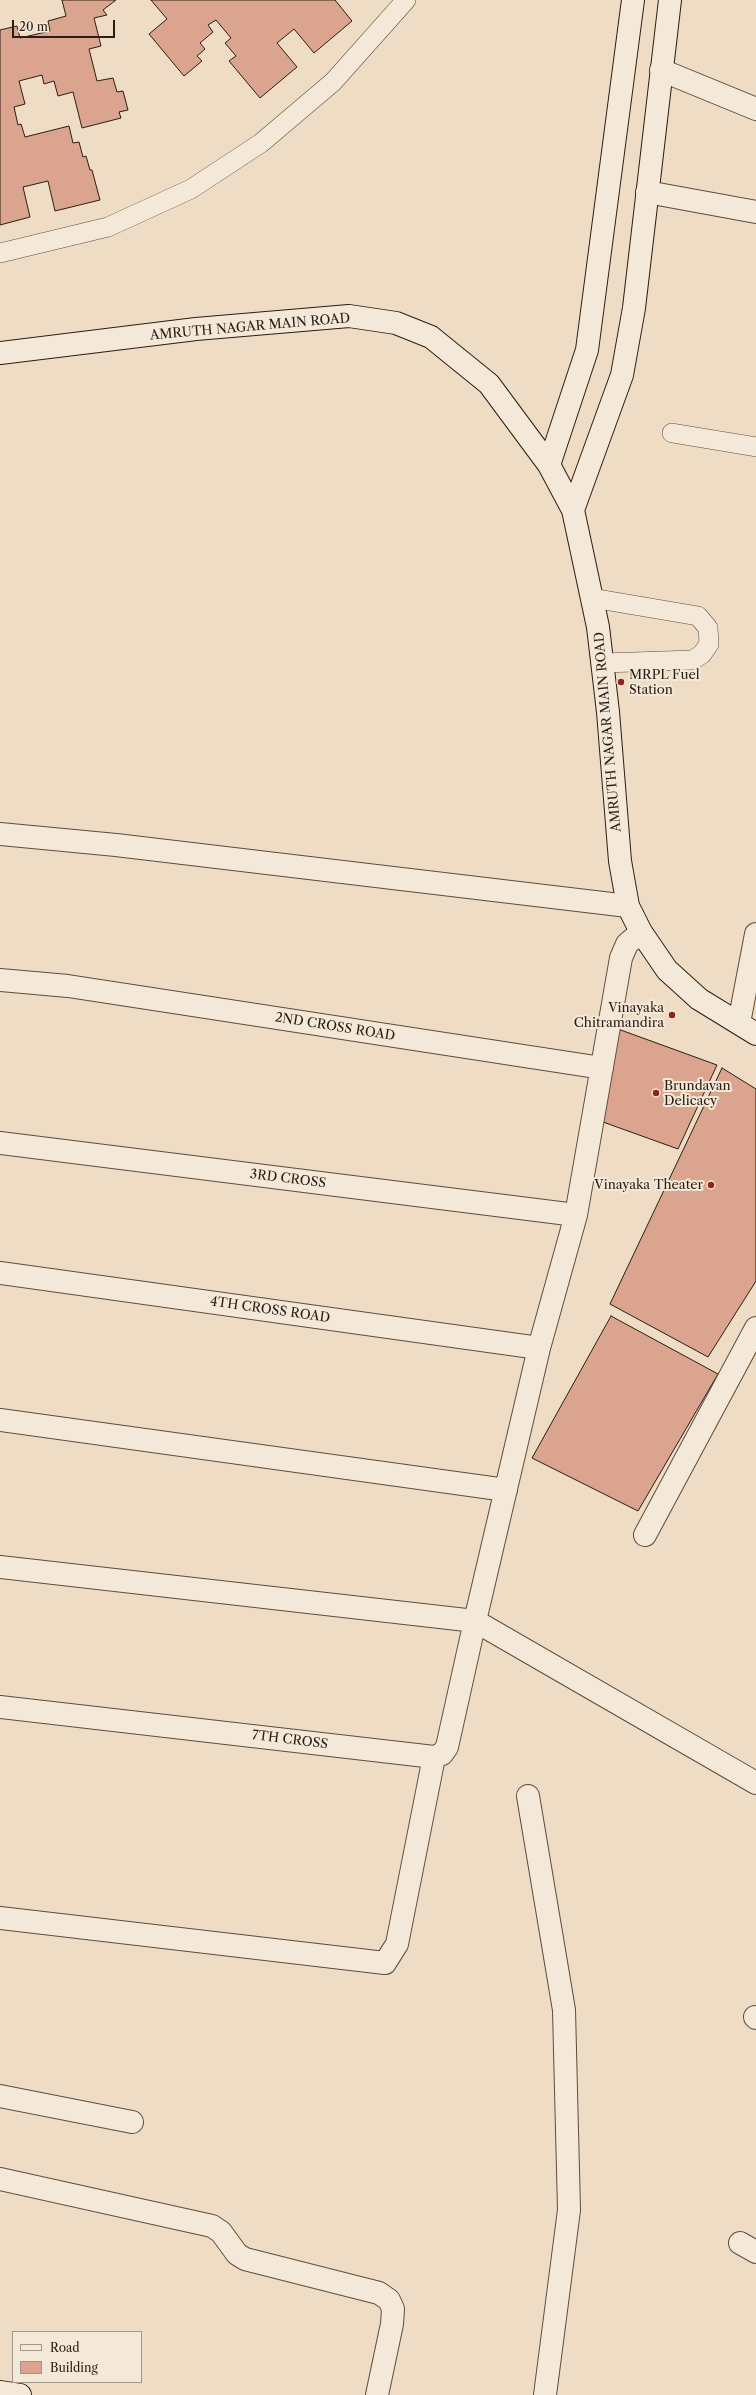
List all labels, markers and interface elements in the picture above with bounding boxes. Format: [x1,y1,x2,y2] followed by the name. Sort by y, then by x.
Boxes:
[14,12,117,38] scale bar
[19,19,48,34] text: 20 m
[149,310,351,344] street label: AMRUTH NAGAR MAIN ROAD
[591,631,625,833] street label: AMRUTH NAGAR MAIN ROAD
[629,667,700,698] place label: MRPL Fuel Station
[616,677,626,687] marker: MRPL Fuel Station
[574,1000,664,1031] place label: Vinayaka Chitramandira
[274,1010,396,1044] street label: 2ND CROSS ROAD
[667,1010,677,1020] marker: Vinayaka Chitramandira
[664,1078,731,1109] place label: Brundavan Delicacy
[651,1088,661,1098] marker: Brundavan Delicacy
[249,1167,327,1191] street label: 3RD CROSS
[594,1177,703,1193] place label: Vinayaka Theater
[706,1180,716,1190] marker: Vinayaka Theater
[209,1294,331,1326] street label: 4TH CROSS ROAD
[251,1728,329,1752] street label: 7TH CROSS
[12,2331,142,2383] legend
[50,2340,80,2355] text: Road
[50,2360,98,2375] text: Building

